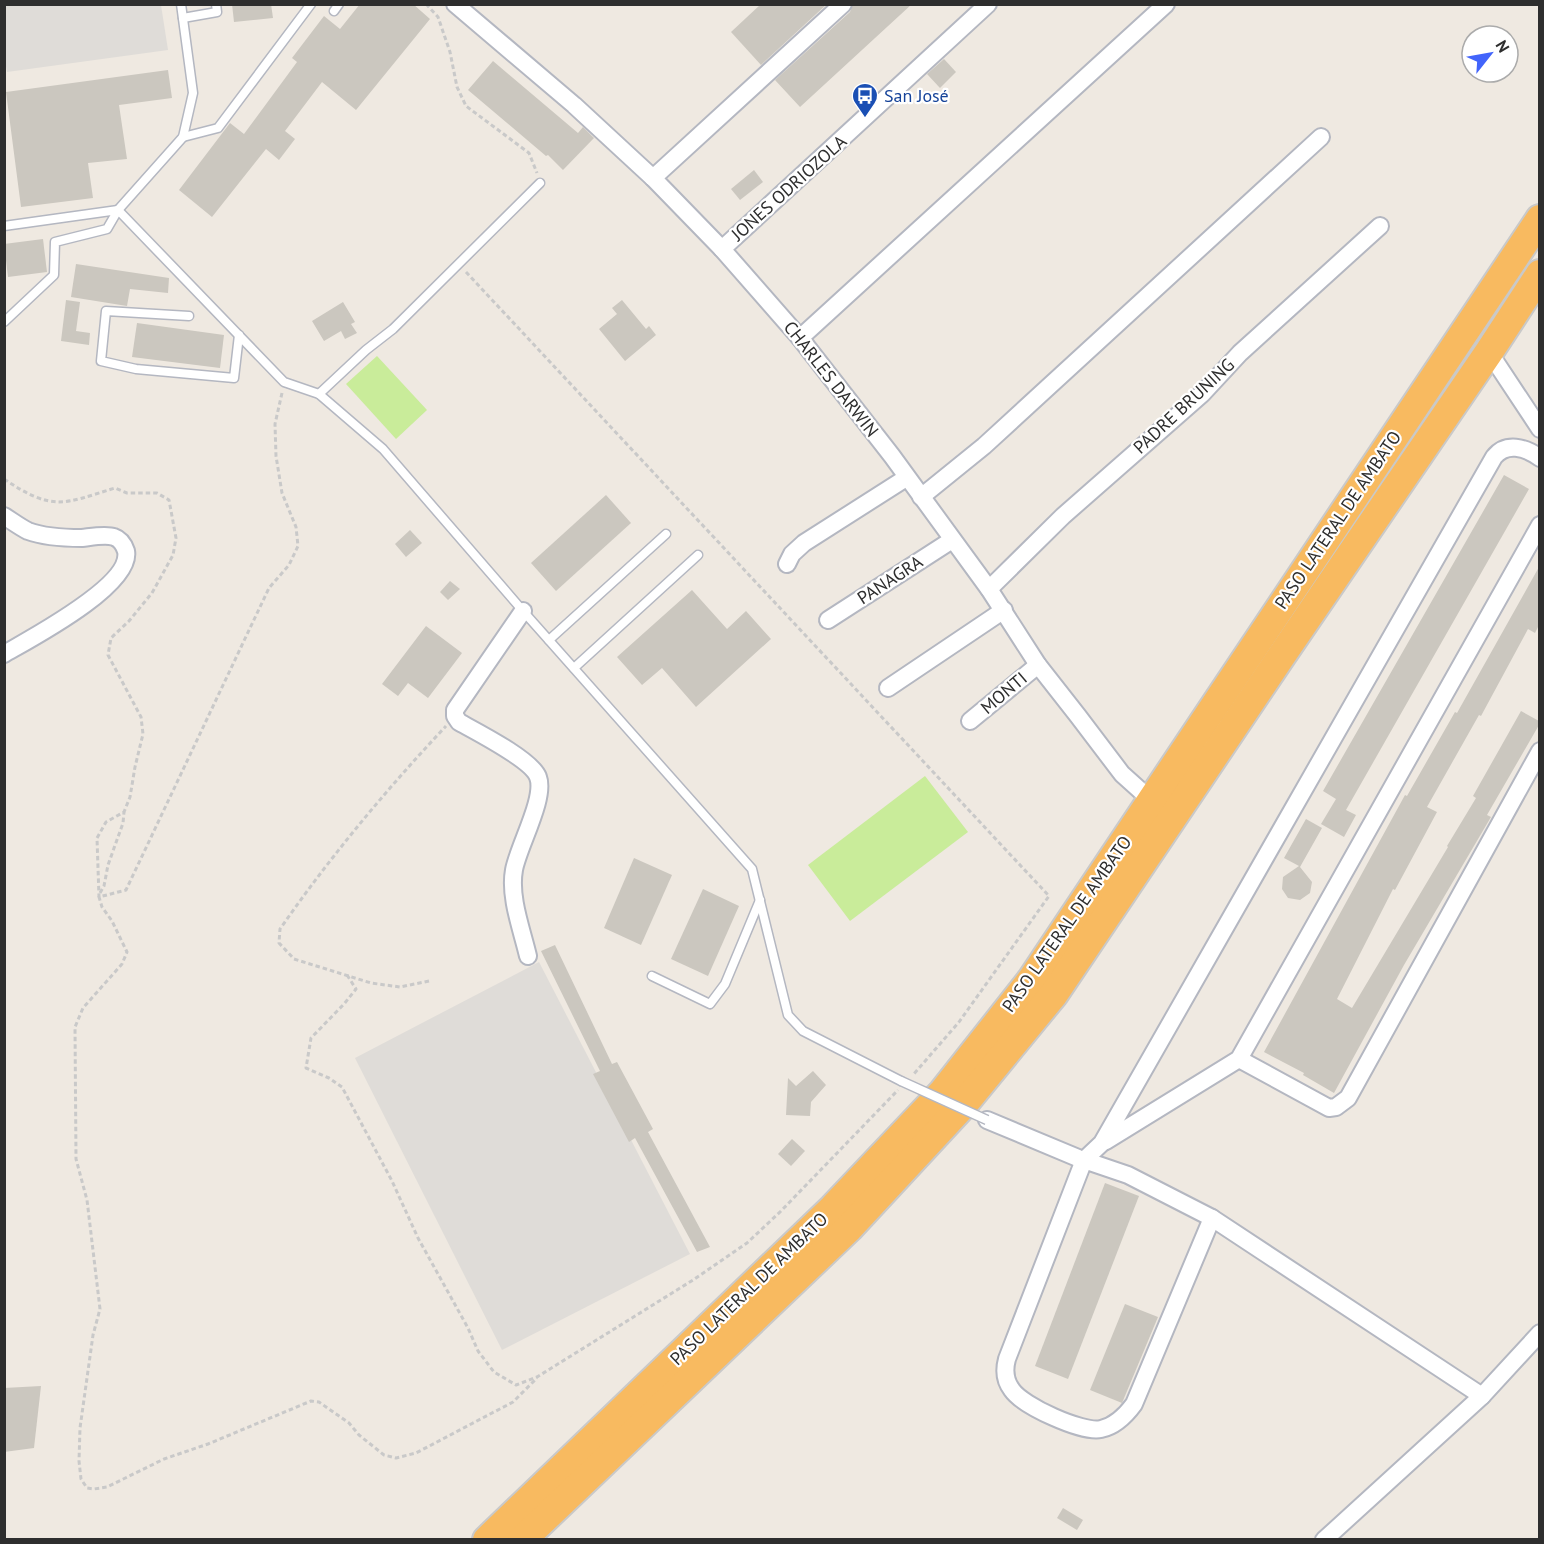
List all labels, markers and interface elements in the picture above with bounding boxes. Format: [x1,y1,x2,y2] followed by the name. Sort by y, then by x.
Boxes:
[1460,24,1520,84] north arrow
[1492,37,1514,56] text: N
[850,81,880,119] bus stop icon: San José
[884,84,949,107] place label: San José
[726,130,851,246] street label: JONES ODRIOZOLA
[779,316,884,441] street label: CHARLES DARWIN
[1128,353,1239,458] street label: PADRE BRUNING
[1269,426,1406,613] street label: PASO LATERAL DE AMBATO
[853,550,927,609] street label: PANAGRA
[976,666,1032,719] street label: MONTI
[997,831,1136,1016] street label: PASO LATERAL DE AMBATO
[665,1207,832,1370] street label: PASO LATERAL DE AMBATO

